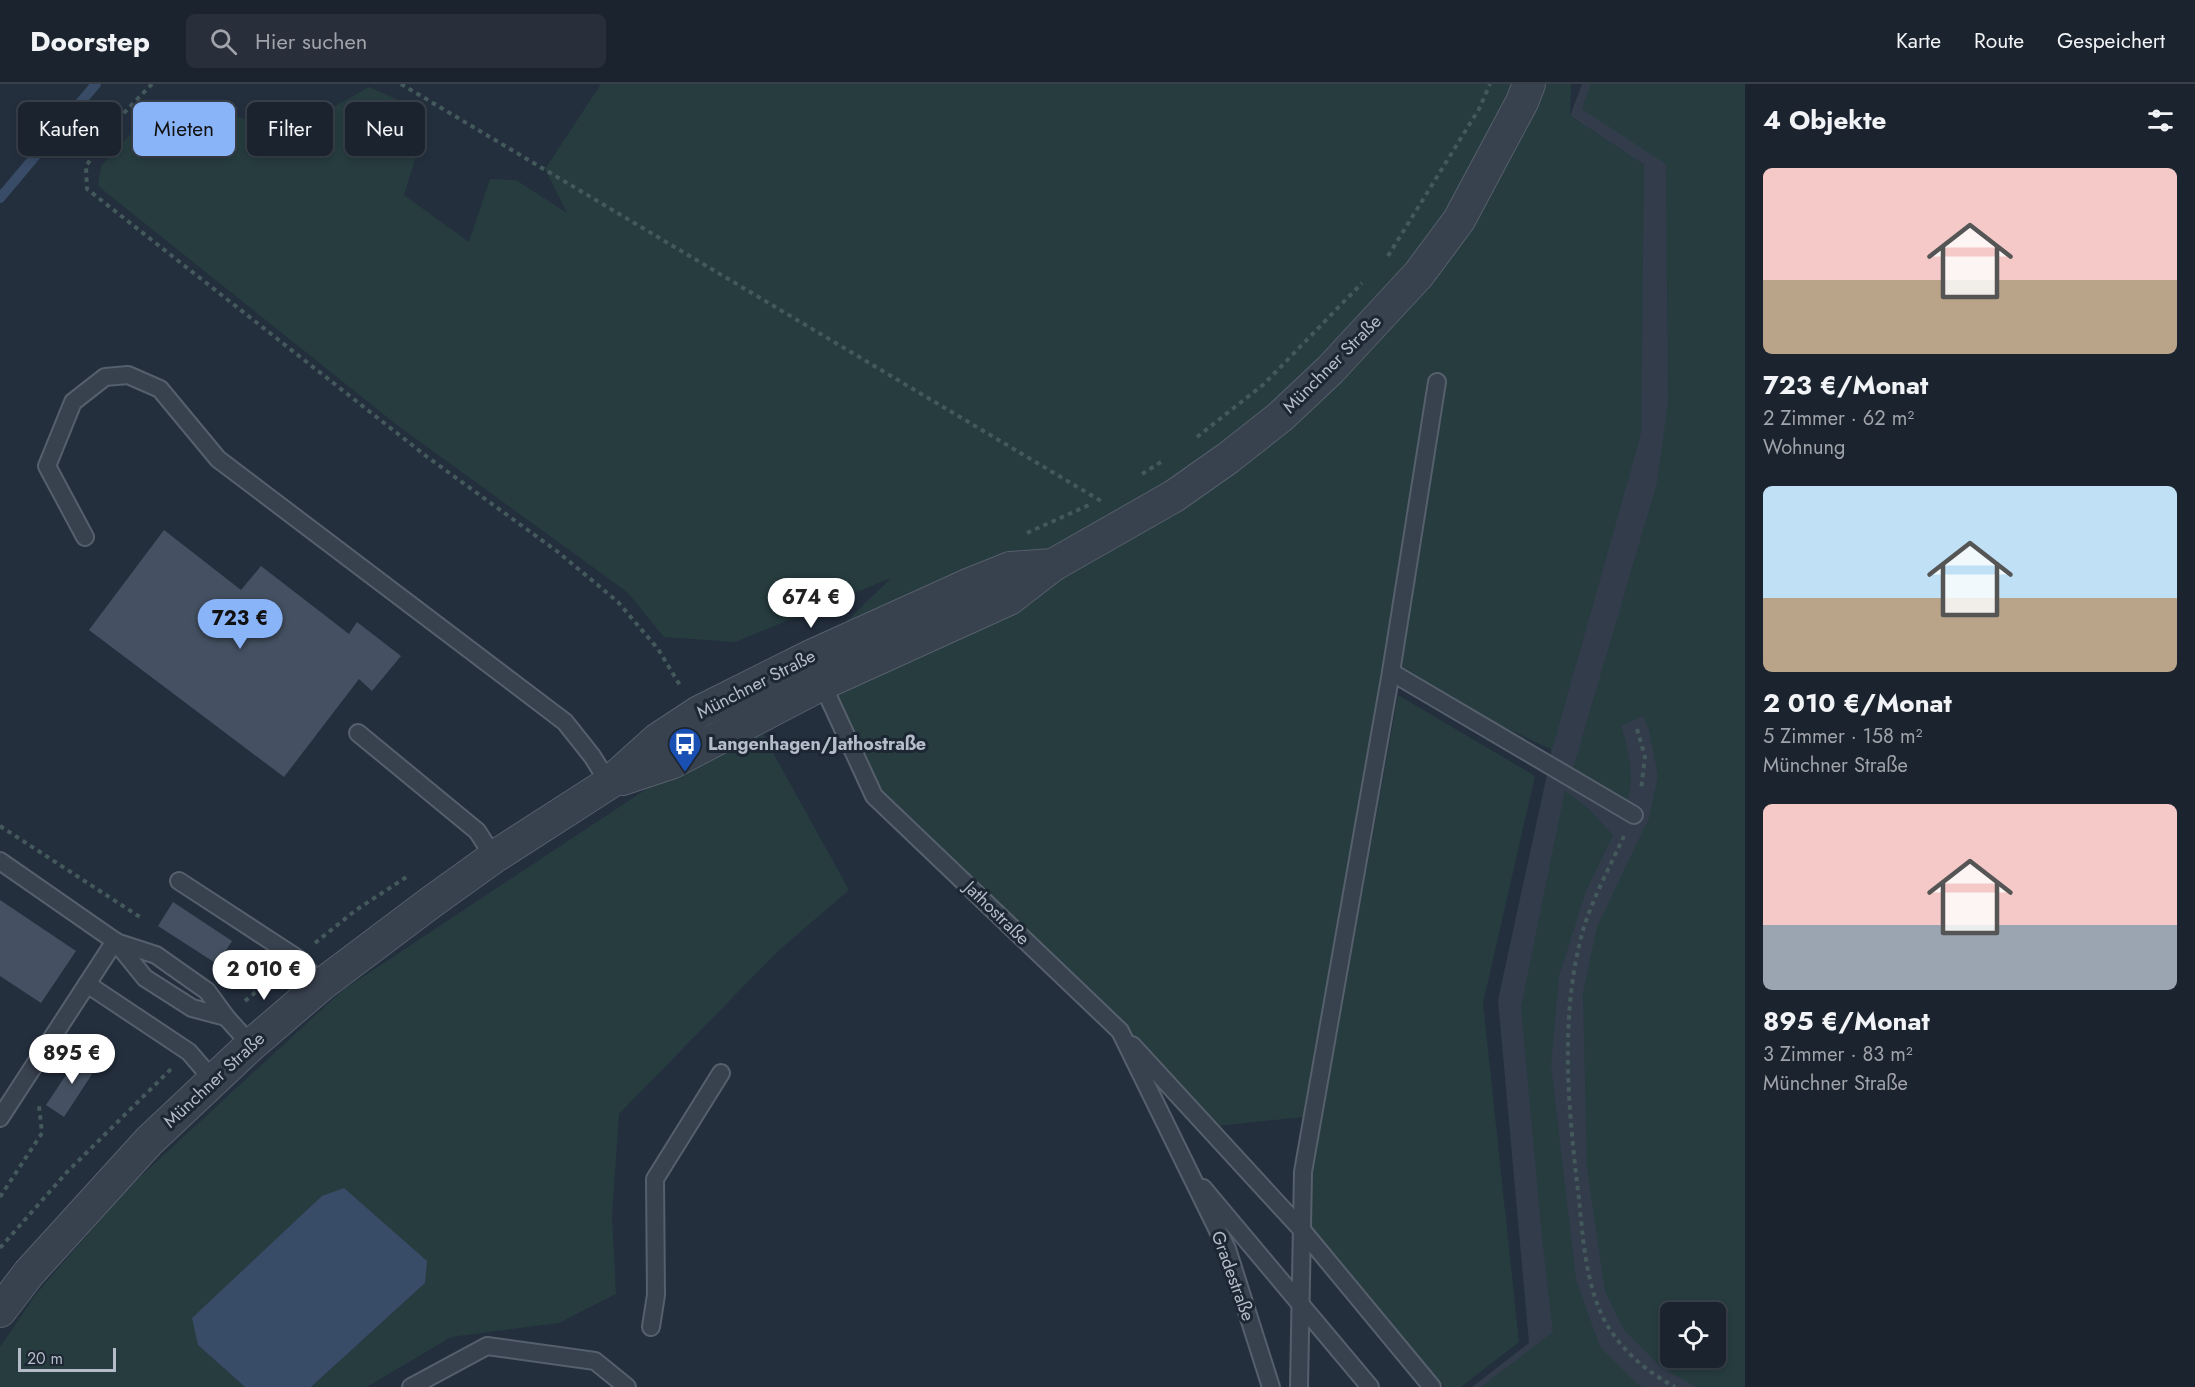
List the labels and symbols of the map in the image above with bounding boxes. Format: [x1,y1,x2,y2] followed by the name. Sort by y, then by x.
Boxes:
[1277,309,1387,419] street label: Münchner Straße
[769,578,853,629] pin: 674 €
[198,599,282,650] pin: 723 €
[692,643,820,725] street label: Münchner Straße
[667,726,703,773] bus stop icon: Langenhagen/Jathostraße
[708,731,926,757] place label: Langenhagen/Jathostraße
[957,874,1036,951] street label: Jathostraße
[209,950,319,1001] pin: 2 010 €
[157,1026,271,1134] street label: Münchner Straße
[30,1034,114,1085] pin: 895 €
[1205,1227,1261,1325] street label: Gradestraße
[18,1345,116,1372] scale bar

